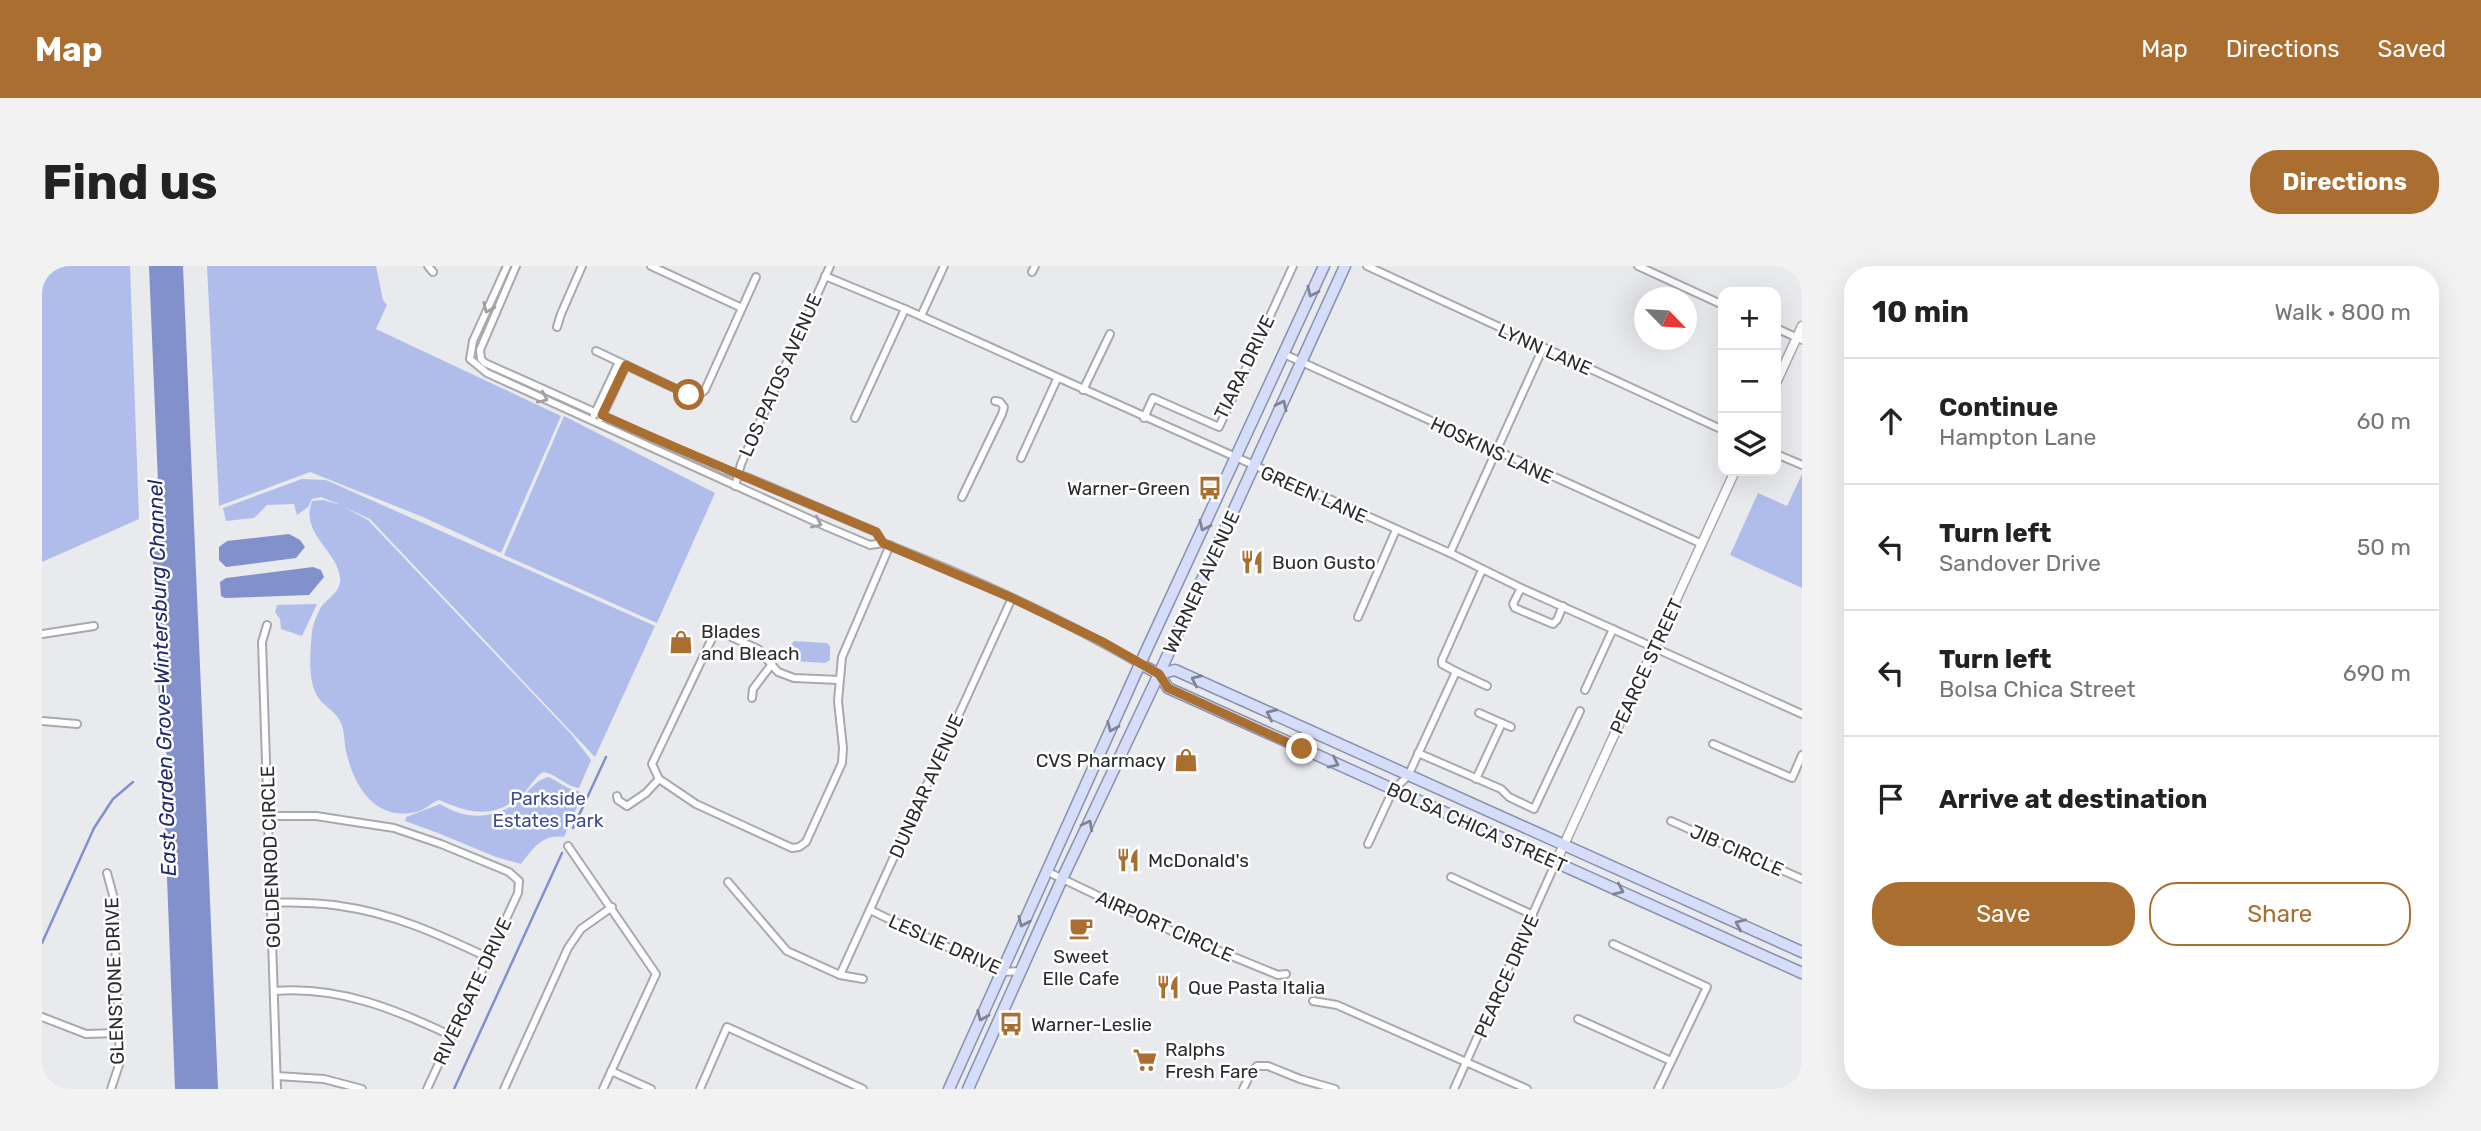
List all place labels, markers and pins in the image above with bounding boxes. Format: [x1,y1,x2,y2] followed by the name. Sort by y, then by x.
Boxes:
[1196,474,1224,502] bus stop icon: Warner-Green
[1067,477,1190,500] place label: Warner-Green
[1238,548,1266,576] restaurant icon: Buon Gusto
[1272,551,1376,574] place label: Buon Gusto
[701,620,799,665] place label: Blades and Bleach
[667,628,695,656] shop icon: Blades and Bleach
[1172,746,1200,774] shop icon: CVS Pharmacy
[1036,749,1166,772] place label: CVS Pharmacy
[1114,846,1142,874] restaurant icon: McDonald's
[1148,849,1249,872] place label: McDonald's
[1067,914,1095,942] cafe icon: Sweet Elle Cafe
[1043,945,1119,990] place label: Sweet Elle Cafe
[1154,973,1182,1001] restaurant icon: Que Pasta Italia
[1188,976,1325,999] place label: Que Pasta Italia
[997,1010,1025,1038] bus stop icon: Warner-Leslie
[1031,1013,1152,1036] place label: Warner-Leslie
[1165,1038,1258,1083] place label: Ralphs Fresh Fare
[1131,1046,1159,1074] supermarket icon: Ralphs Fresh Fare

